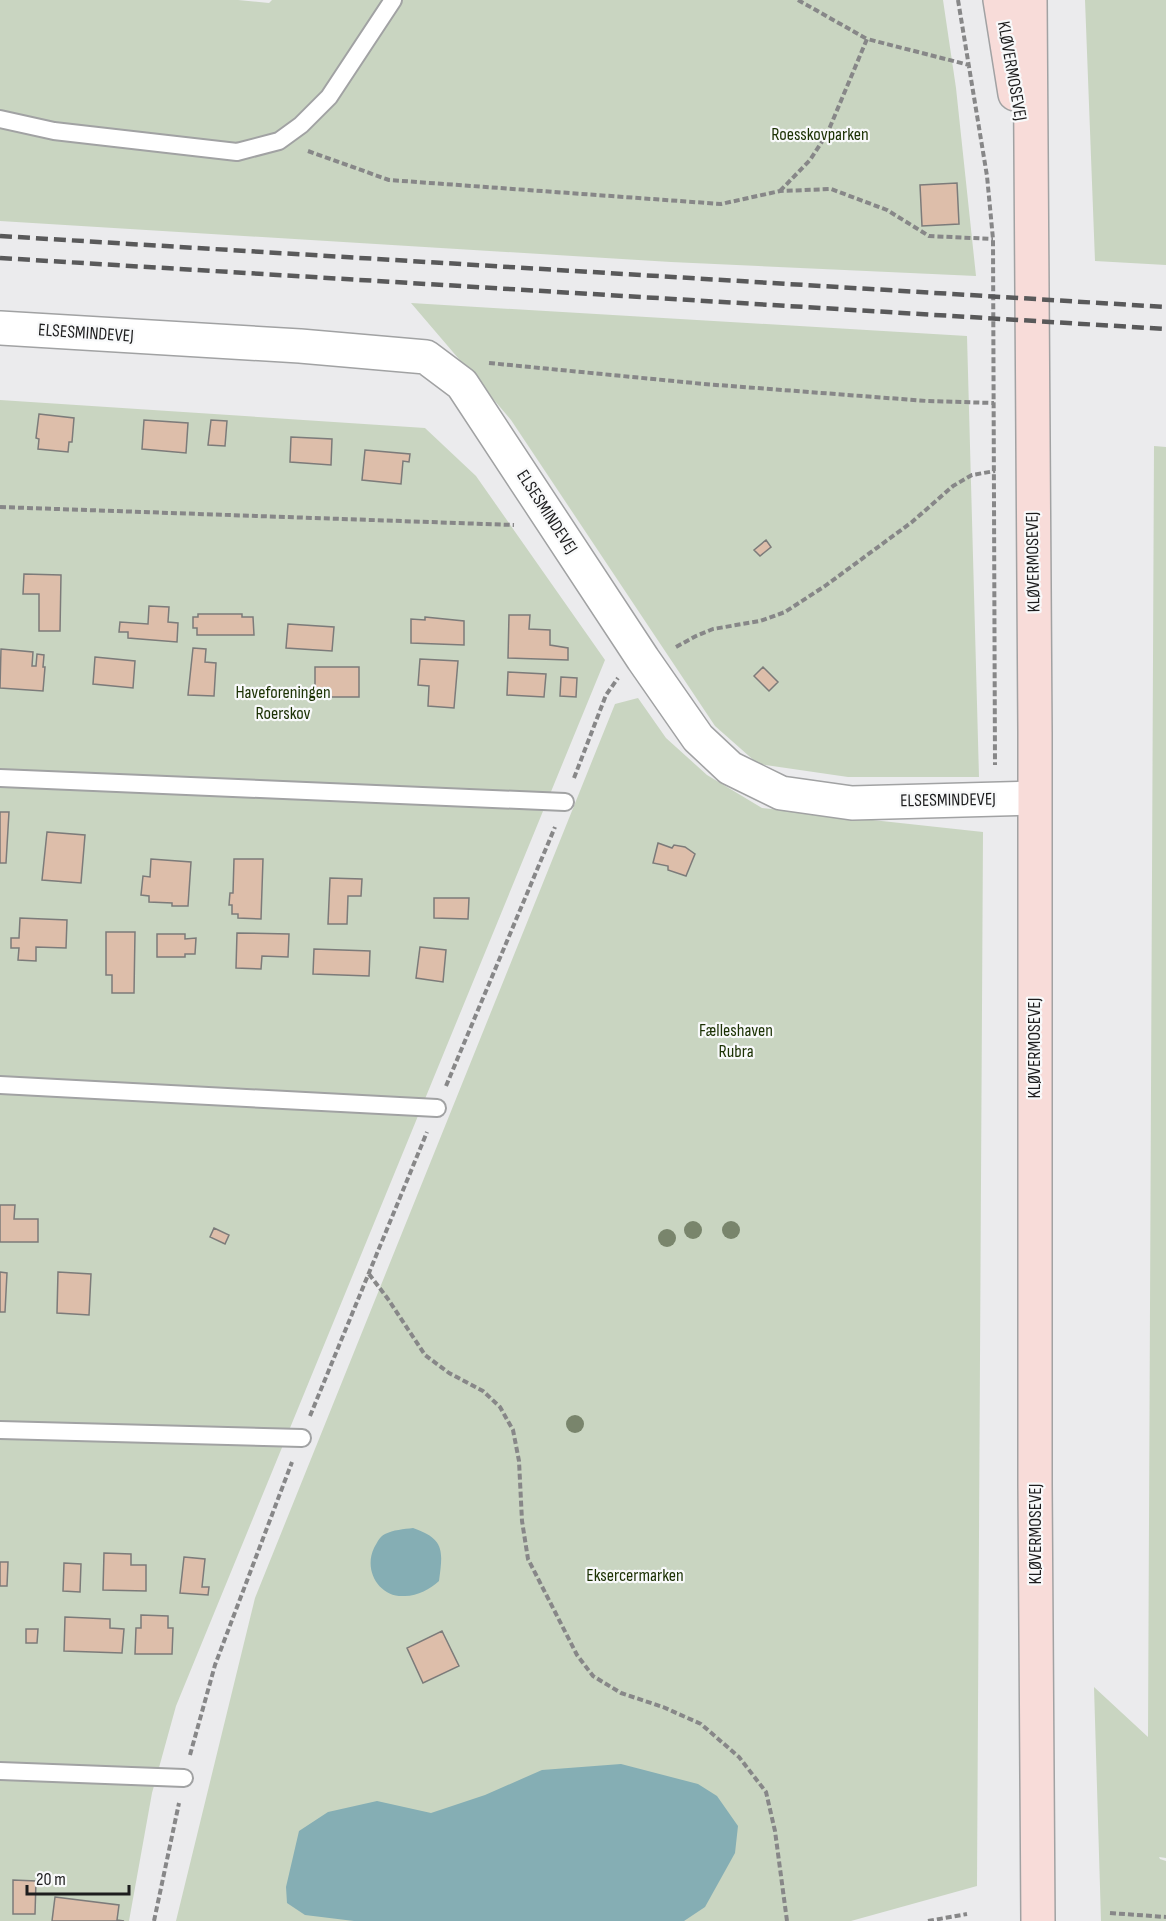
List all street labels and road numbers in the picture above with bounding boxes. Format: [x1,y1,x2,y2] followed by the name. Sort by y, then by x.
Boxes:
[993,20,1031,122] street label: KLØVERMOSEVEJ
[37,319,135,347] street label: ELSESMINDEVEJ
[512,466,582,558] street label: ELSESMINDEVEJ
[1022,511,1044,613] street label: KLØVERMOSEVEJ
[900,789,996,811] street label: ELSESMINDEVEJ
[1024,998,1045,1098] street label: KLØVERMOSEVEJ
[1025,1484,1046,1584] street label: KLØVERMOSEVEJ

